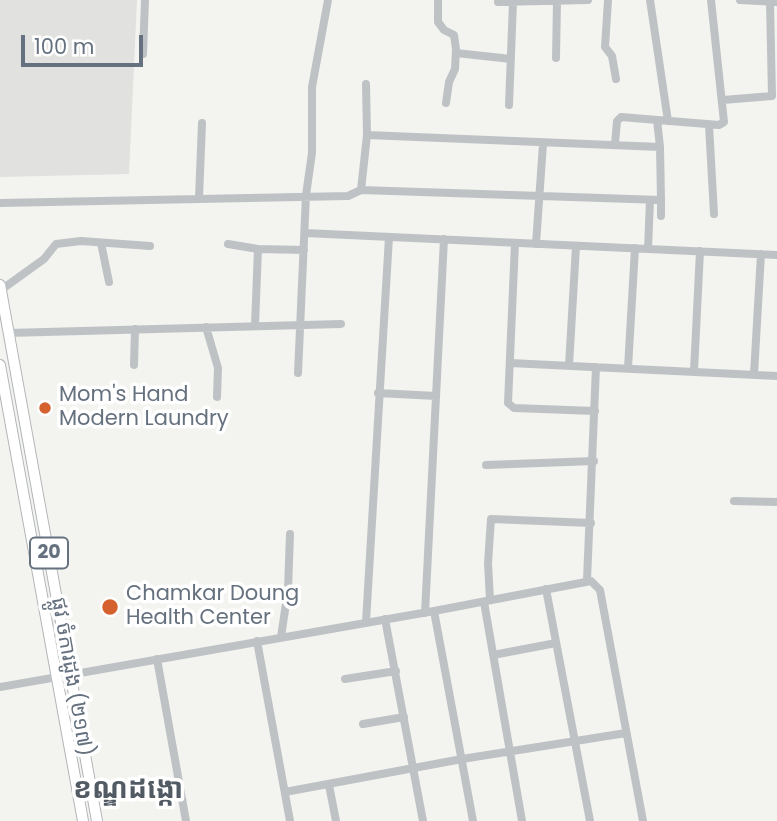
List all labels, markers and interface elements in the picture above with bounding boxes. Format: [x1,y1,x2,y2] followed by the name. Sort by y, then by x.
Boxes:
[24,21,147,65] scale bar
[34,32,94,61] text: 100 m
[59,383,229,433] place label: Mom's Hand Modern Laundry
[37,400,53,416] marker: Mom's Hand Modern Laundry
[30,538,68,568] road number: 20
[126,582,299,632] place label: Chamkar Doung Health Center
[45,596,97,758] street label: ផ្លូវ ចំការដូង (២១៧)
[100,597,120,617] marker: Chamkar Doung Health Center
[73,774,183,808] district label: ខណ្ឌដង្កោ

